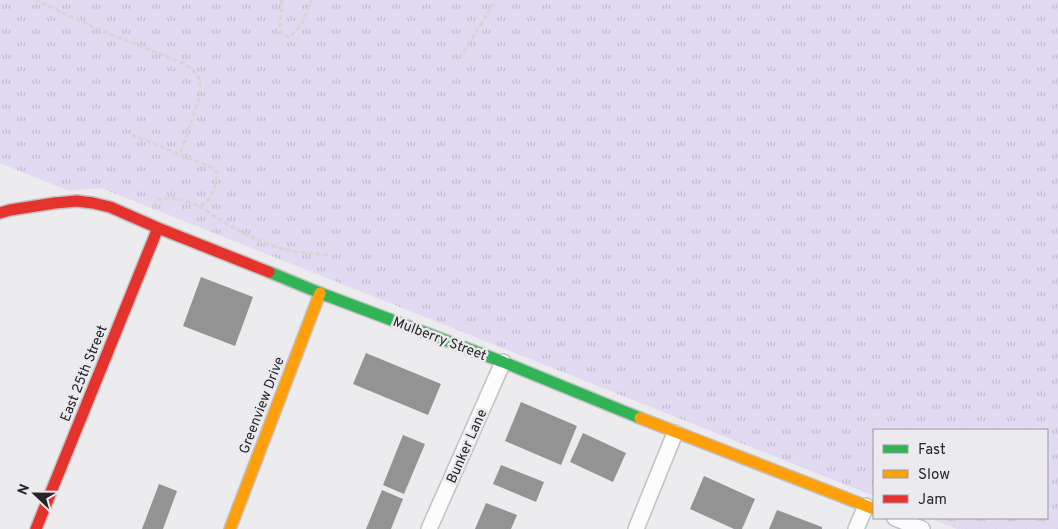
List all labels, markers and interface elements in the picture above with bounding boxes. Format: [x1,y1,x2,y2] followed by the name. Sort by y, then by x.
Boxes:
[390,314,489,365] street label: Mulberry Street
[57,323,112,424] street label: East 25th Street
[236,355,289,456] street label: Greenview Drive
[443,407,491,486] street label: Bunker Lane
[873,429,1048,519] legend
[918,441,946,460] text: Fast
[918,466,950,485] text: Slow
[10,469,60,519] north arrow
[15,482,34,498] text: N
[918,491,947,510] text: Jam

